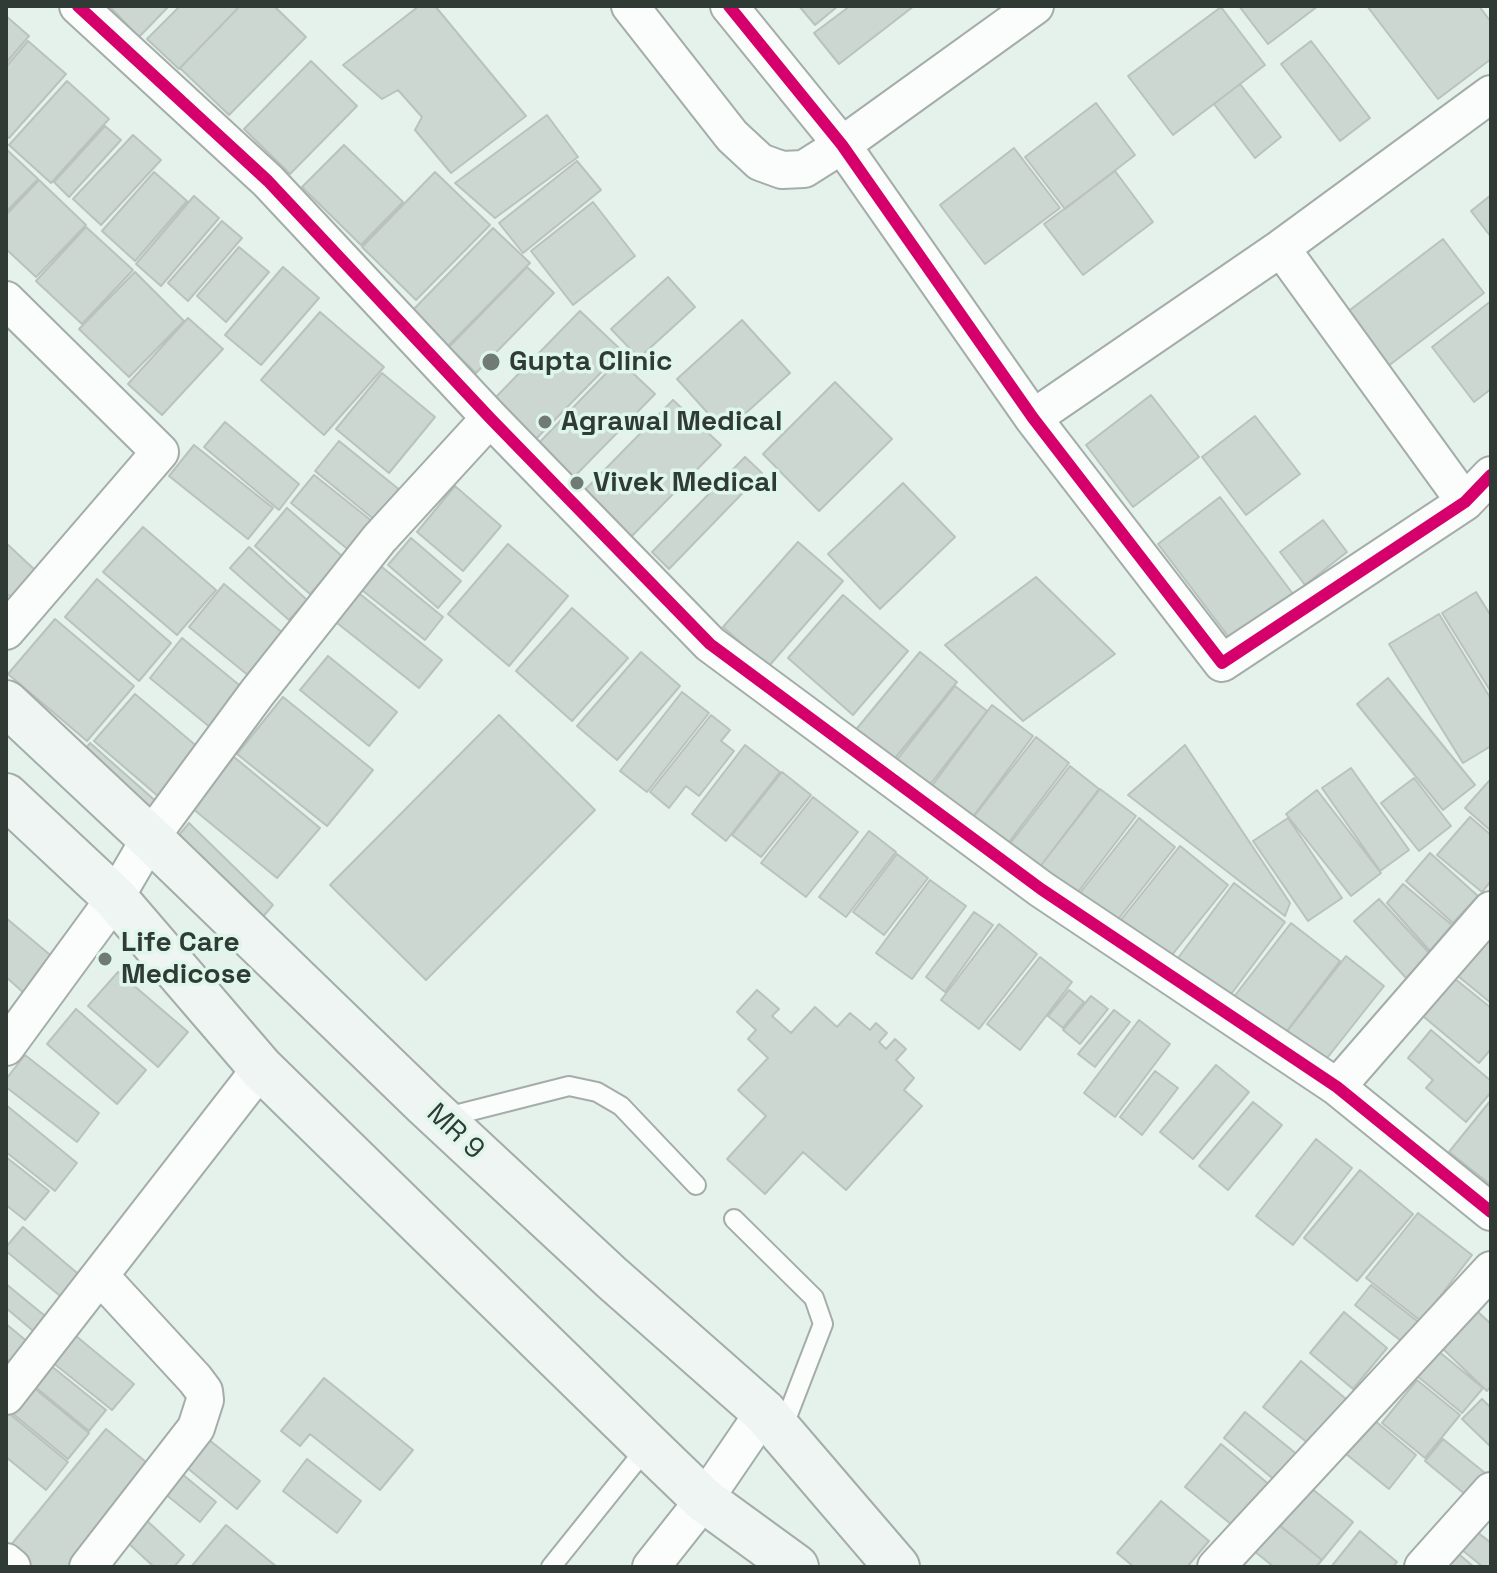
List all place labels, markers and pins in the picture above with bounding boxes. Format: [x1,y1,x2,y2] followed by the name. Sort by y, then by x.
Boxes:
[509,345,672,379] place label: Gupta Clinic
[480,351,502,373] marker: Gupta Clinic
[561,405,782,439] place label: Agrawal Medical
[536,413,554,431] marker: Agrawal Medical
[593,466,778,500] place label: Vivek Medical
[568,474,586,492] marker: Vivek Medical
[121,926,252,992] place label: Life Care Medicose
[96,950,114,968] marker: Life Care Medicose

